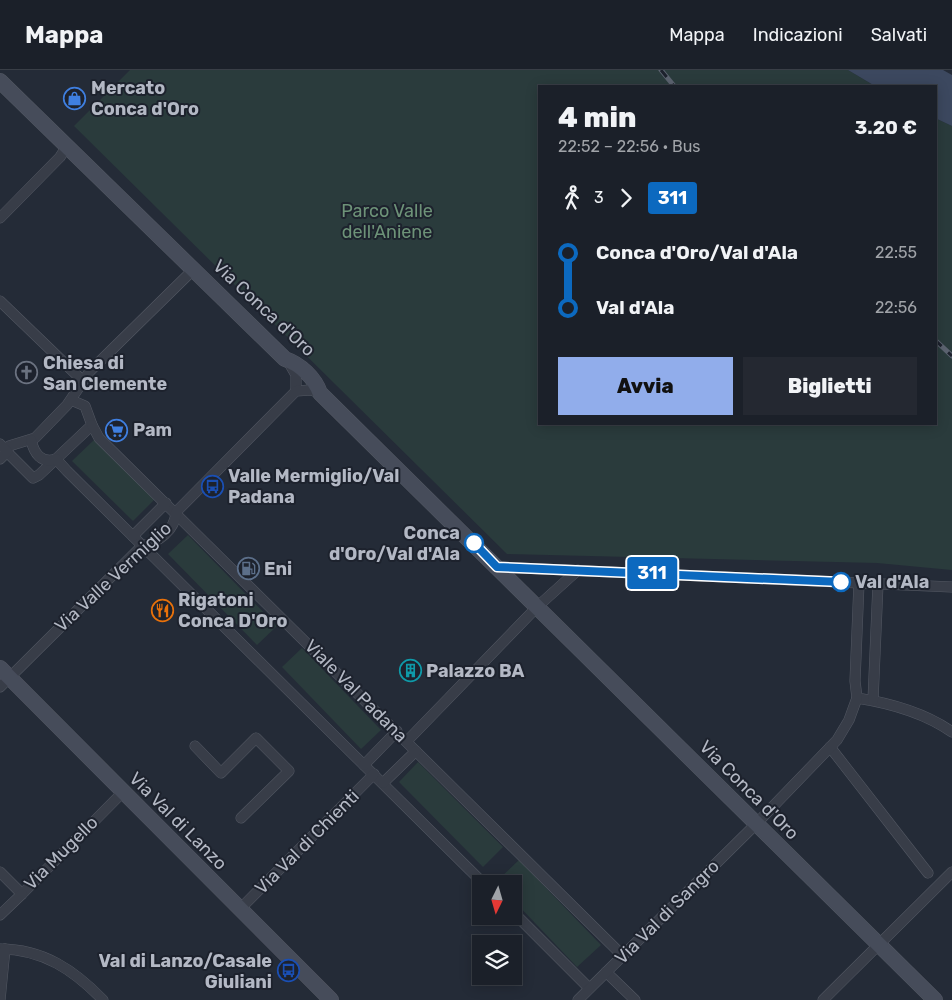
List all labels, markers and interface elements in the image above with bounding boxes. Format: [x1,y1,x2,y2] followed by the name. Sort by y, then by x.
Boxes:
[25,21,103,49] text: Mappa
[669,24,725,46] text: Mappa
[753,24,843,46] text: Indicazioni
[871,24,927,46] text: Salvati
[91,77,199,120] place label: Mercato Conca d'Oro
[63,86,87,110] shop icon: Mercato Conca d'Oro
[558,101,636,134] text: 4 min
[855,116,917,139] text: 3.20 €
[558,137,700,156] text: 22:52 – 22:56 · Bus
[558,184,586,212] icon: walk
[612,184,640,212] icon: forward
[658,187,687,209] text: 311
[594,188,604,207] text: 3
[341,200,433,243] park label: Parco Valle dell'Aniene
[596,241,798,264] text: Conca d'Oro/Val d'Ala
[875,243,917,262] text: 22:55
[208,255,320,361] street label: Via Conca d'Oro
[596,296,674,319] text: Val d'Ala
[875,298,917,317] text: 22:56
[43,352,167,395] place label: Chiesa di San Clemente
[558,357,733,415] button: Avvia
[743,357,917,415] button: Biglietti
[15,361,39,385] church icon: Chiesa di San Clemente
[105,418,129,442] supermarket icon: Pam
[133,419,172,441] place label: Pam
[228,465,399,508] place label: Valle Mermiglio/Val Padana
[200,474,224,498] bus stop icon: Valle Mermiglio/Val Padana
[50,517,176,637] street label: Via Valle Vermiglio
[329,522,460,565] place label: Conca d'Oro/Val d'Ala
[464,533,484,553] marker: Conca d'Oro/Val d'Ala
[236,557,260,581] fuel station icon: Eni
[623,557,681,589] line badge: 311
[264,558,292,580] place label: Eni
[637,562,667,584] text: 311
[855,571,929,593] place label: Val d'Ala
[831,572,851,592] marker: Val d'Ala
[178,589,287,632] place label: Rigatoni Conca D'Oro
[150,598,174,622] restaurant icon: Rigatoni Conca D'Oro
[300,635,412,747] street label: Viale Val Padana
[398,659,422,683] building icon: Palazzo BA
[426,660,524,682] place label: Palazzo BA
[695,736,803,844] street label: Via Conca d'Oro
[125,768,231,874] street label: Via Val di Lanzo
[250,785,364,899] street label: Via Val di Chienti
[19,811,103,895] street label: Via Mugello
[610,855,724,969] street label: Via Val di Sangro
[472,875,522,925] north arrow
[472,875,522,985] map controls
[472,935,522,985] button: layers
[98,950,272,993] place label: Val di Lanzo/Casale Giuliani
[276,959,300,983] bus stop icon: Val di Lanzo/Casale Giuliani

